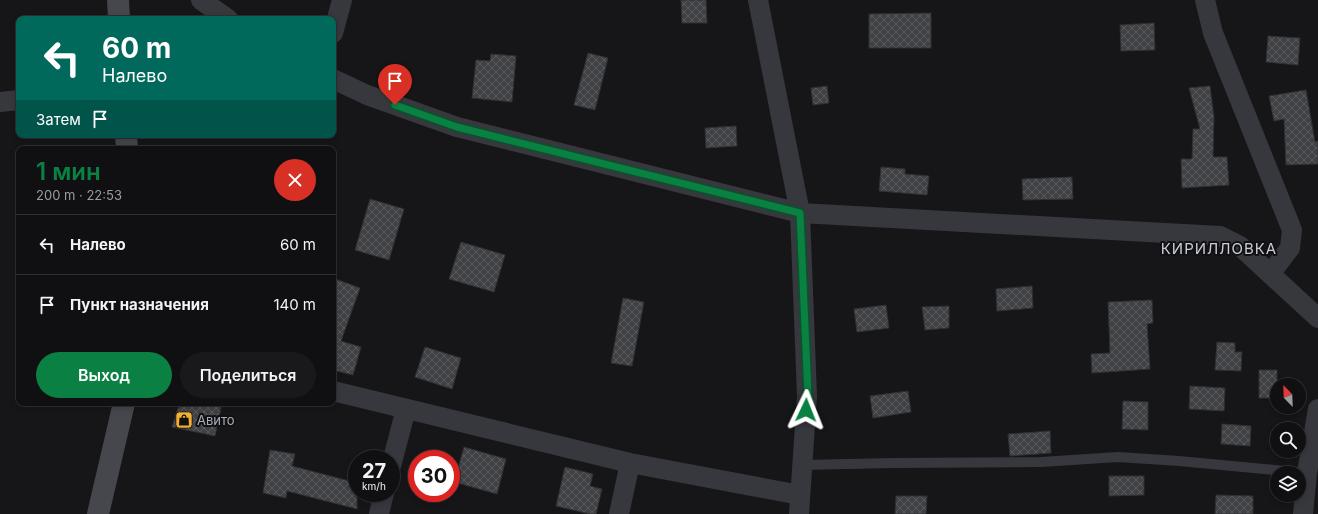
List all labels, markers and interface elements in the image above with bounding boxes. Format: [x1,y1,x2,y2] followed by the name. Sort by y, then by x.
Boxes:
[102,31,171,65] text: 60 m
[36,32,88,84] icon: left
[378,64,412,105] pin
[102,65,167,86] text: Налево
[384,70,406,92] icon: arrive
[89,108,111,130] icon: arrive
[36,110,81,129] text: Затем
[36,157,101,186] text: 1 мин
[274,159,316,201] button: close
[36,187,122,203] text: 200 m · 22:53
[36,234,58,256] icon: left
[70,235,126,254] text: Налево
[280,235,316,254] text: 60 m
[1161,239,1277,258] district label: КИРИЛЛОВКА
[36,294,58,316] icon: arrive
[70,295,209,314] text: Пункт назначения
[273,295,316,314] text: 140 m
[36,352,172,398] button: Выход
[180,352,316,398] button: Поделиться
[1270,378,1306,414] north arrow
[1270,378,1306,502] map controls
[785,389,827,431] position arrow
[174,410,194,430] shop icon: Авито
[197,412,235,428] place label: Авито
[1270,422,1306,458] button: search
[408,450,460,502] speed limit sign: 30
[362,459,386,483] text: 27
[1270,466,1306,502] button: layers
[362,480,386,492] text: km/h

